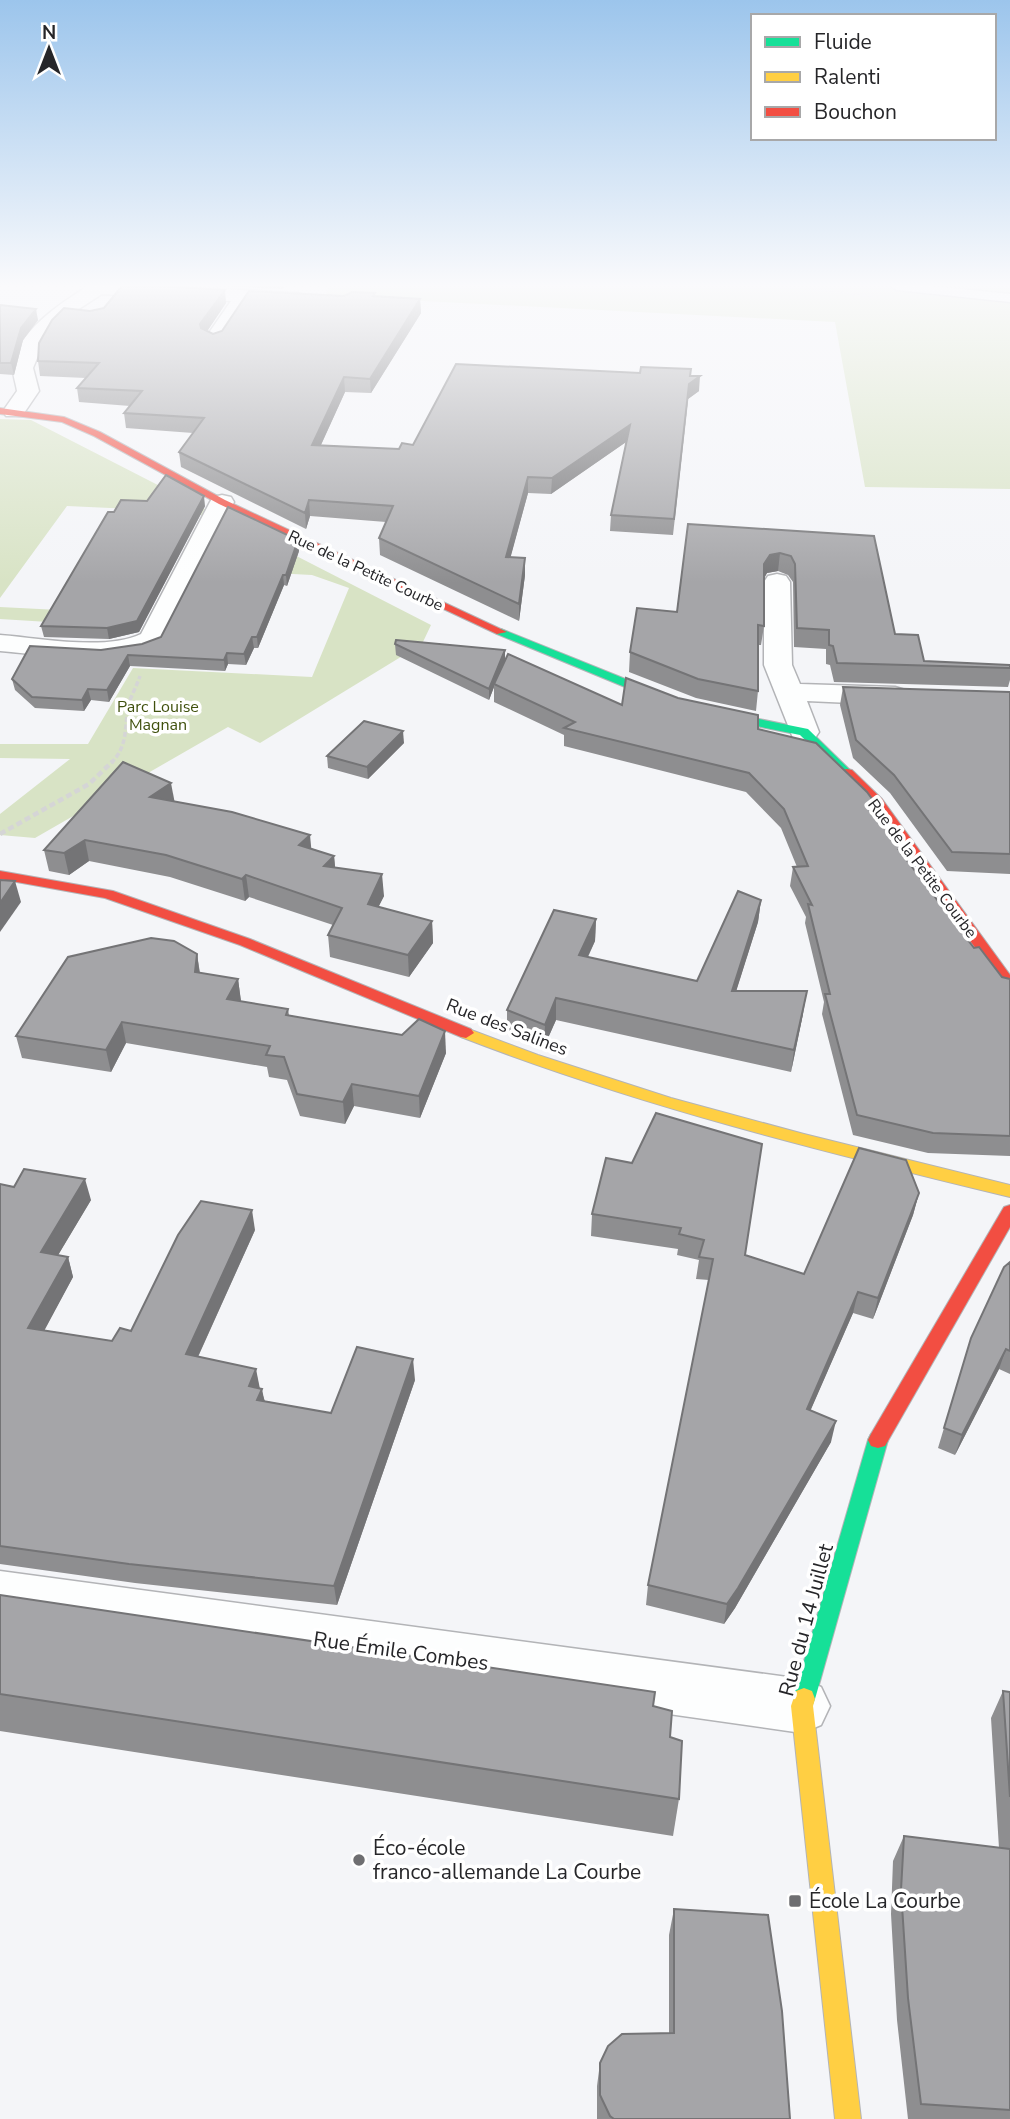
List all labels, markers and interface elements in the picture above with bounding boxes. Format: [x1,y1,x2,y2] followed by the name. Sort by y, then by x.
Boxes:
[14,14,84,84] north arrow
[751,14,996,140] legend
[42,20,56,46] text: N
[814,28,872,56] text: Fluide
[814,63,881,91] text: Ralenti
[814,98,897,126] text: Bouchon
[284,525,447,617] street label: Rue de la Petite Courbe
[117,696,199,736] park label: Parc Louise Magnan
[863,795,982,943] street label: Rue de la Petite Courbe
[443,993,571,1061] street label: Rue des Salines
[772,1540,840,1699] street label: Rue du 14 Juillet
[312,1625,490,1677] street label: Rue Émile Combes
[373,1834,641,1886] place label: Éco-école franco-allemande La Courbe
[351,1852,367,1868] marker: Éco-école franco-allemande La Courbe
[809,1887,961,1915] place label: École La Courbe
[787,1893,803,1909] marker: École La Courbe

